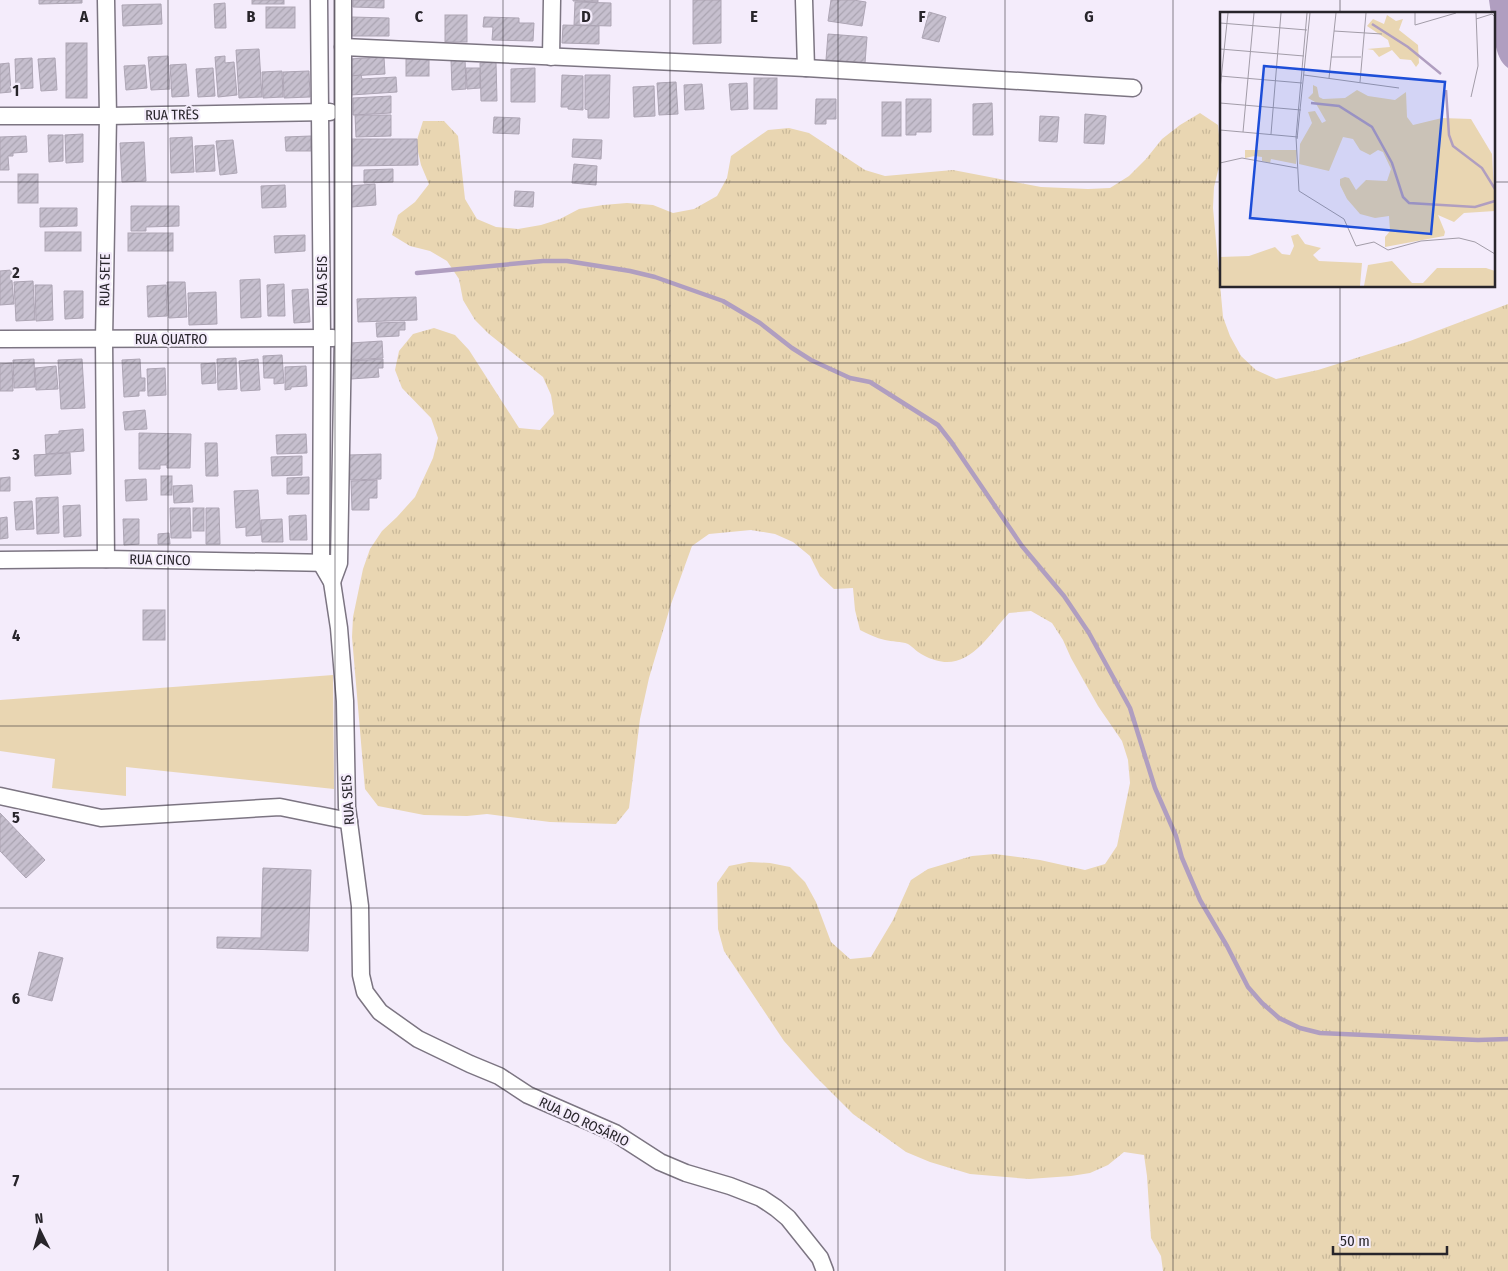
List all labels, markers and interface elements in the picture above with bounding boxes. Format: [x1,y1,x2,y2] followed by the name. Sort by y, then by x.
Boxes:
[79,7,89,26] text: A
[247,7,256,26] text: B
[415,7,424,26] text: C
[581,7,591,26] text: D
[750,7,758,26] text: E
[918,7,926,26] text: F
[1084,7,1094,26] text: G
[1220,12,1496,288] inset map
[13,81,19,100] text: 1
[145,105,199,124] street label: RUA TRÊS
[96,253,114,307] street label: RUA SETE
[314,256,331,306] street label: RUA SEIS
[11,263,20,282] text: 2
[135,331,208,348] street label: RUA QUATRO
[11,445,20,464] text: 3
[129,551,191,569] street label: RUA CINCO
[12,626,20,645] text: 4
[338,774,358,826] street label: RUA SEIS
[12,808,20,827] text: 5
[12,989,20,1008] text: 6
[536,1093,632,1150] street label: RUA DO ROSÁRIO
[13,1171,20,1190] text: 7
[15,1206,65,1256] north arrow
[34,1210,44,1227] text: N
[1333,1224,1447,1256] scale bar
[1340,1232,1370,1250] text: 50 m

